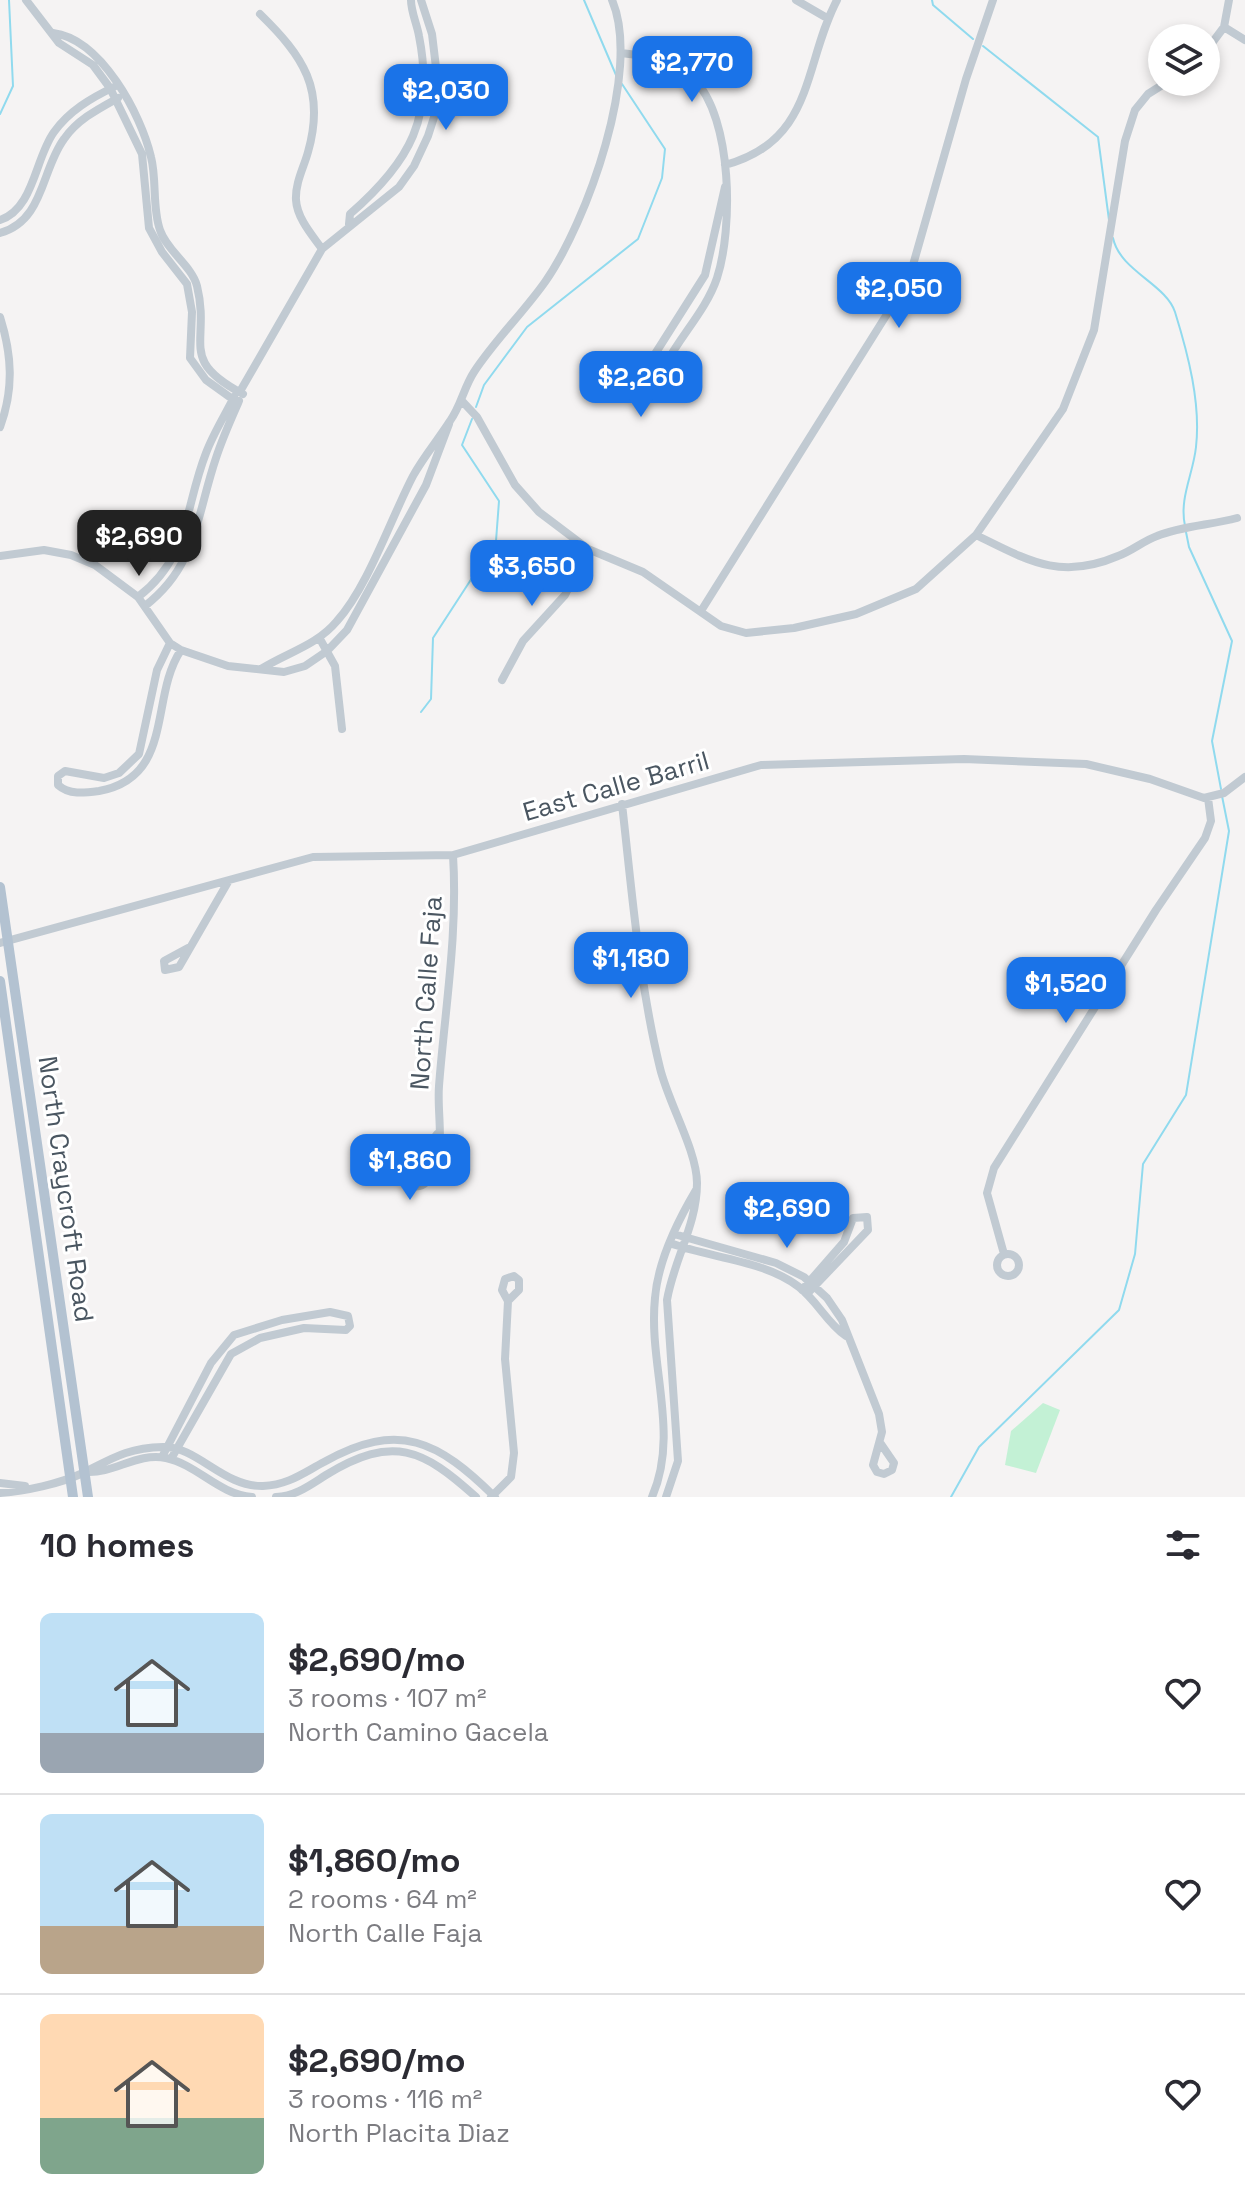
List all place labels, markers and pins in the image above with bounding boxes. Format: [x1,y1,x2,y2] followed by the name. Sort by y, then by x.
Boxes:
[627,36,757,104] pin: $2,770
[381,64,511,132] pin: $2,030
[834,262,964,330] pin: $2,050
[576,351,706,419] pin: $2,260
[74,510,204,578] pin: $2,690
[467,540,597,608] pin: $3,650
[566,932,696,1000] pin: $1,180
[1001,957,1131,1025] pin: $1,520
[345,1134,475,1202] pin: $1,860
[722,1182,852,1250] pin: $2,690

